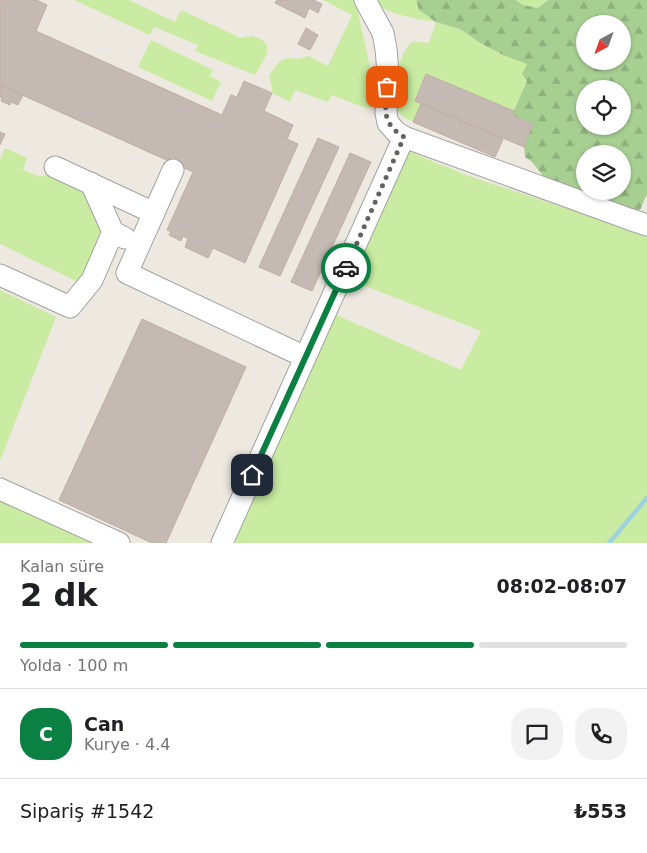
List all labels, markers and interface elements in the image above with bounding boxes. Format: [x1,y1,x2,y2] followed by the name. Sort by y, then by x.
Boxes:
[576,15,631,70] north arrow
[576,15,631,200] map controls
[366,66,408,108] pin
[373,73,401,101] icon: bag
[576,80,631,135] button: locate
[576,145,631,200] button: layers
[321,243,371,293] courier
[332,254,360,282] icon: car
[231,454,273,496] pin
[238,461,266,489] icon: home
[20,557,104,576] text: Kalan süre
[497,575,627,597] text: 08:02–08:07
[20,576,98,614] text: 2 dk
[20,656,128,675] text: Yolda · 100 m
[511,708,563,760] button: chat
[575,708,627,760] button: phone
[84,713,124,735] text: Can
[39,723,53,745] text: C
[84,735,170,754] text: Kurye · 4.4
[20,800,154,822] text: Sipariş #1542
[574,800,627,822] text: ₺553

